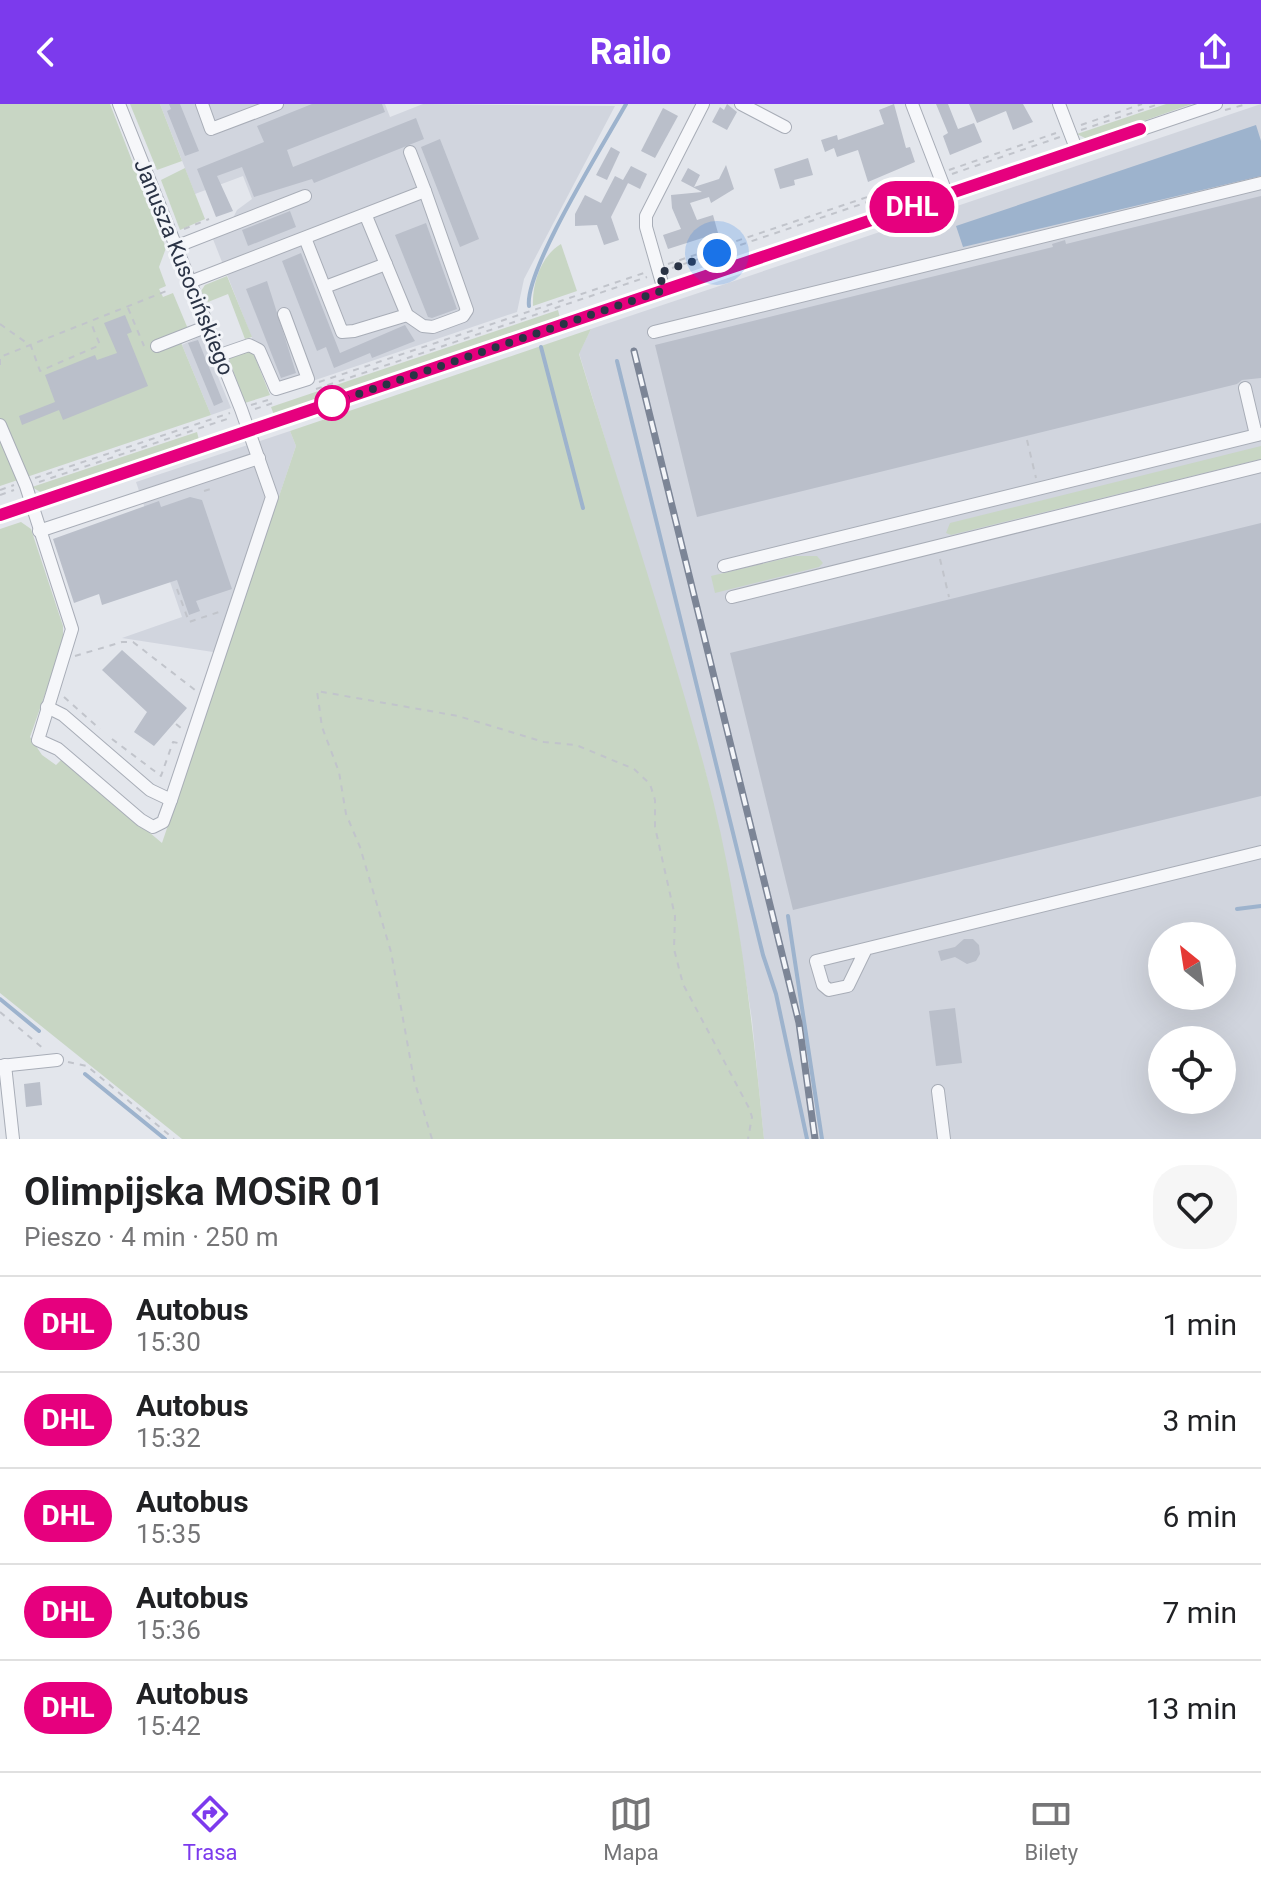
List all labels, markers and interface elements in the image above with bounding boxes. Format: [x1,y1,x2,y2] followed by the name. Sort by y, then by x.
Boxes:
[24,30,68,74] icon: back
[1193,30,1237,74] icon: share
[590,31,671,73] text: Railo
[129,155,239,379] street label: Janusza Kusocińskiego
[866,181,958,233] line badge: DHL
[885,190,939,223] text: DHL
[697,233,737,273] your location
[315,386,349,420] unlabelled marker
[1148,922,1236,1010] north arrow
[1148,922,1236,1114] map controls
[1148,1026,1236,1114] button: locate
[1153,1165,1237,1249] button: heart
[24,1170,384,1214] text: Olimpijska MOSiR 01
[24,1222,278,1252] text: Pieszo · 4 min · 250 m
[136,1292,249,1327] text: Autobus
[41,1307,95,1340] text: DHL
[1163,1307,1237,1342] text: 1 min
[136,1327,201,1357] text: 15:30
[136,1388,249,1423] text: Autobus
[41,1403,95,1436] text: DHL
[1163,1403,1237,1438] text: 3 min
[136,1423,201,1453] text: 15:32
[136,1484,249,1519] text: Autobus
[41,1499,95,1532] text: DHL
[1163,1499,1237,1534] text: 6 min
[136,1519,201,1549] text: 15:35
[136,1580,249,1615] text: Autobus
[41,1595,95,1628] text: DHL
[1163,1595,1237,1630] text: 7 min
[136,1615,201,1645] text: 15:36
[136,1676,249,1711] text: Autobus
[41,1691,95,1724] text: DHL
[1146,1691,1237,1726] text: 13 min
[136,1711,201,1741] text: 15:42
[183,1792,238,1865] tab: Trasa
[603,1792,659,1865] tab: Mapa
[1024,1792,1078,1865] tab: Bilety

